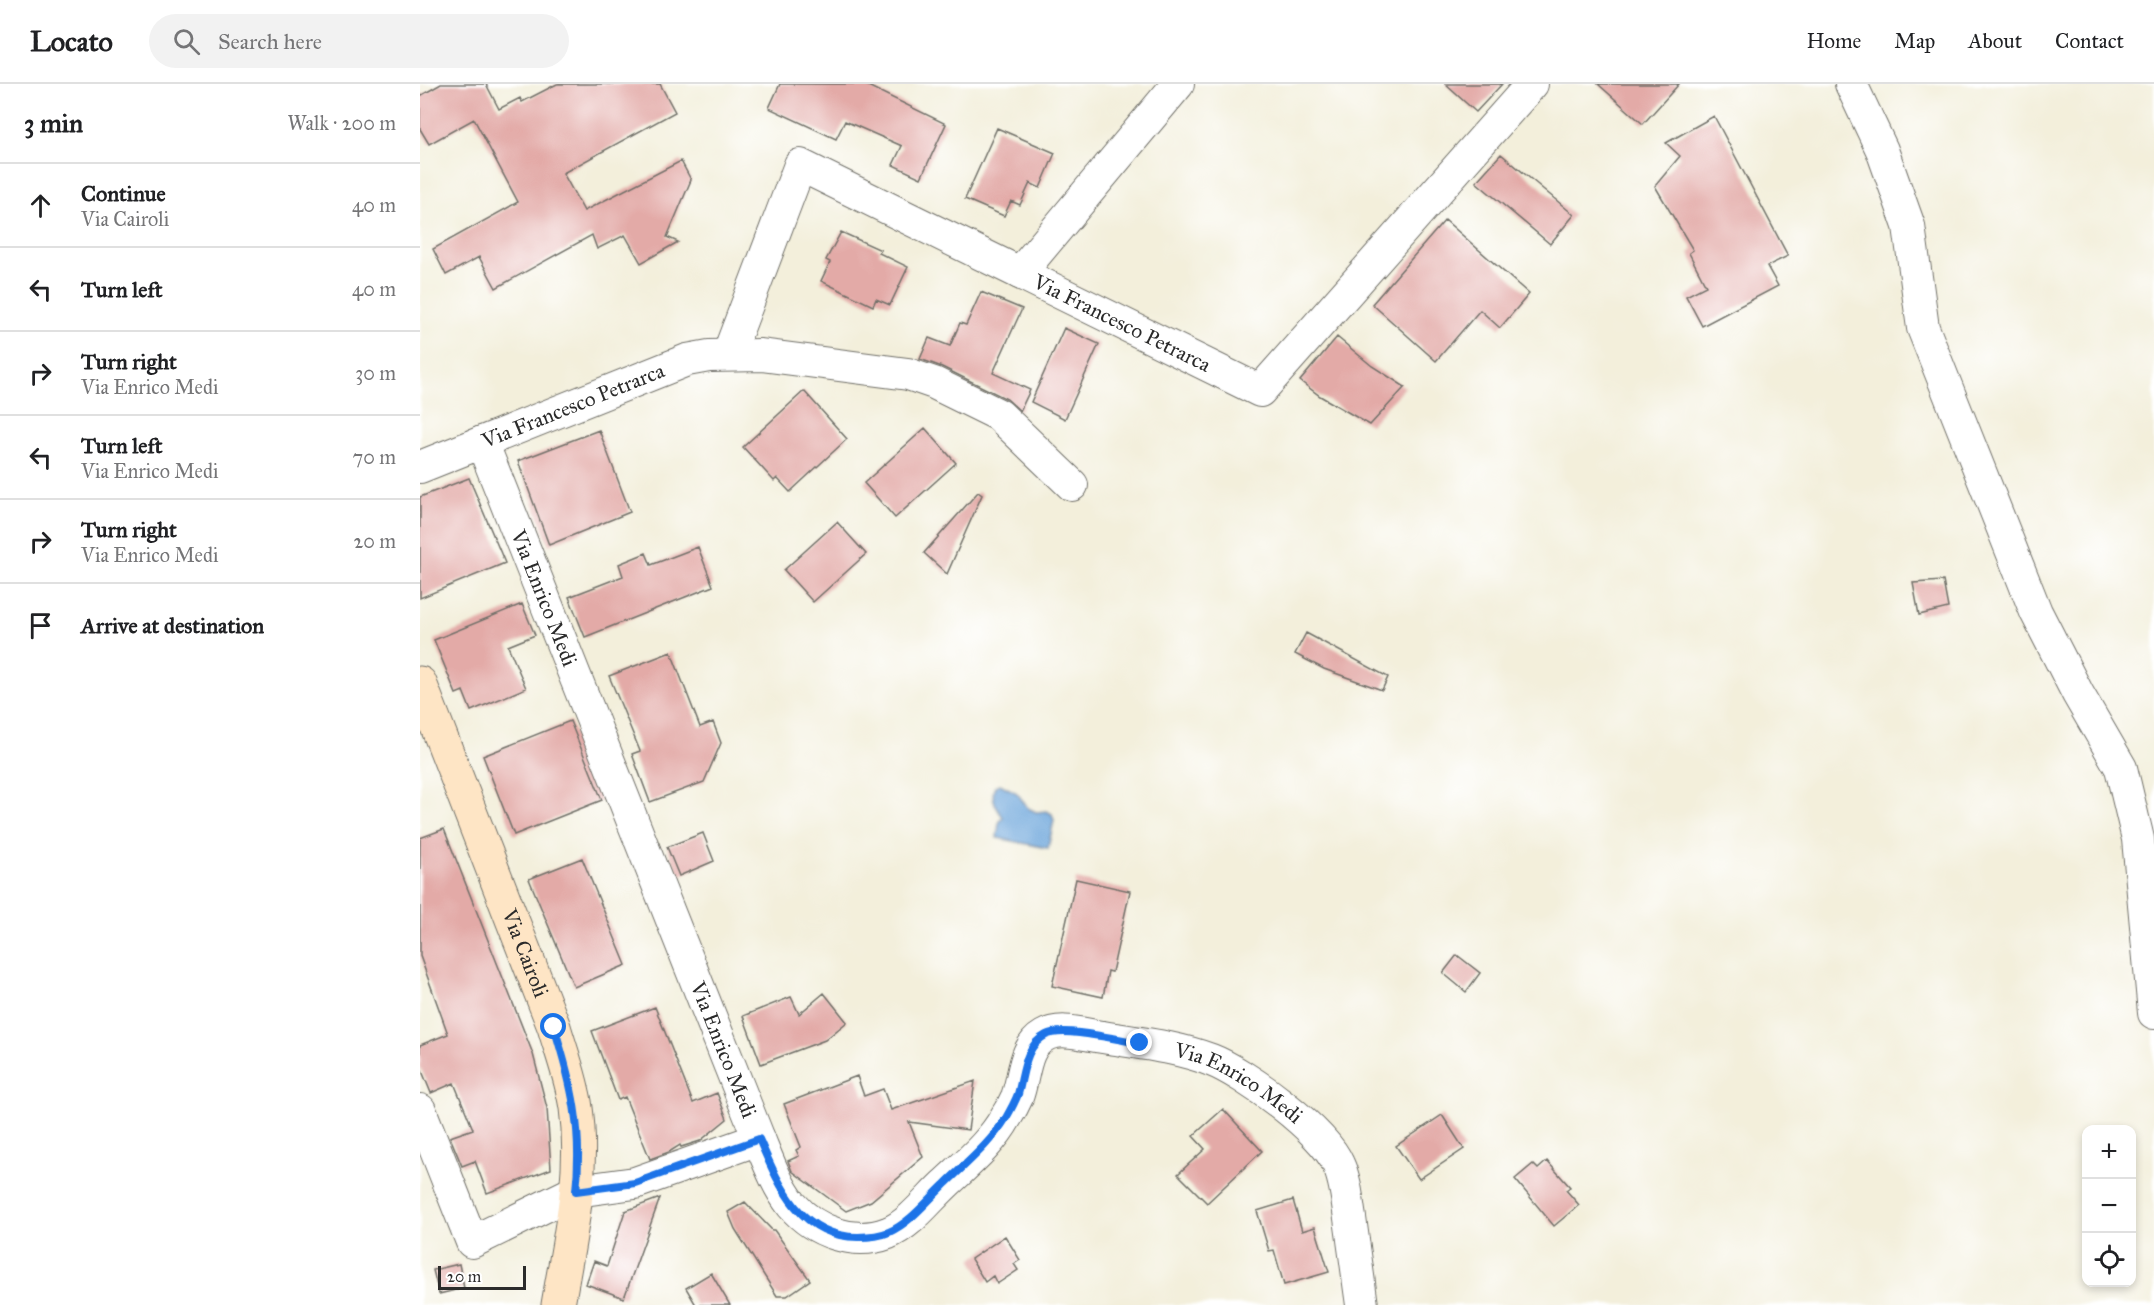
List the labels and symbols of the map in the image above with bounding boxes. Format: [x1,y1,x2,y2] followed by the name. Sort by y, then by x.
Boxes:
[1028,268,1215,378] street label: Via Francesco Petrarca
[477,357,668,454] street label: Via Francesco Petrarca
[505,525,583,670] street label: Via Enrico Medi
[496,904,554,1001] street label: Via Cairoli
[684,977,762,1122] street label: Via Enrico Medi
[540,1013,566,1039] route start
[1126,1029,1152,1055] route end
[1171,1036,1308,1129] street label: Via Enrico Medi
[438,1263,526,1290] scale bar

